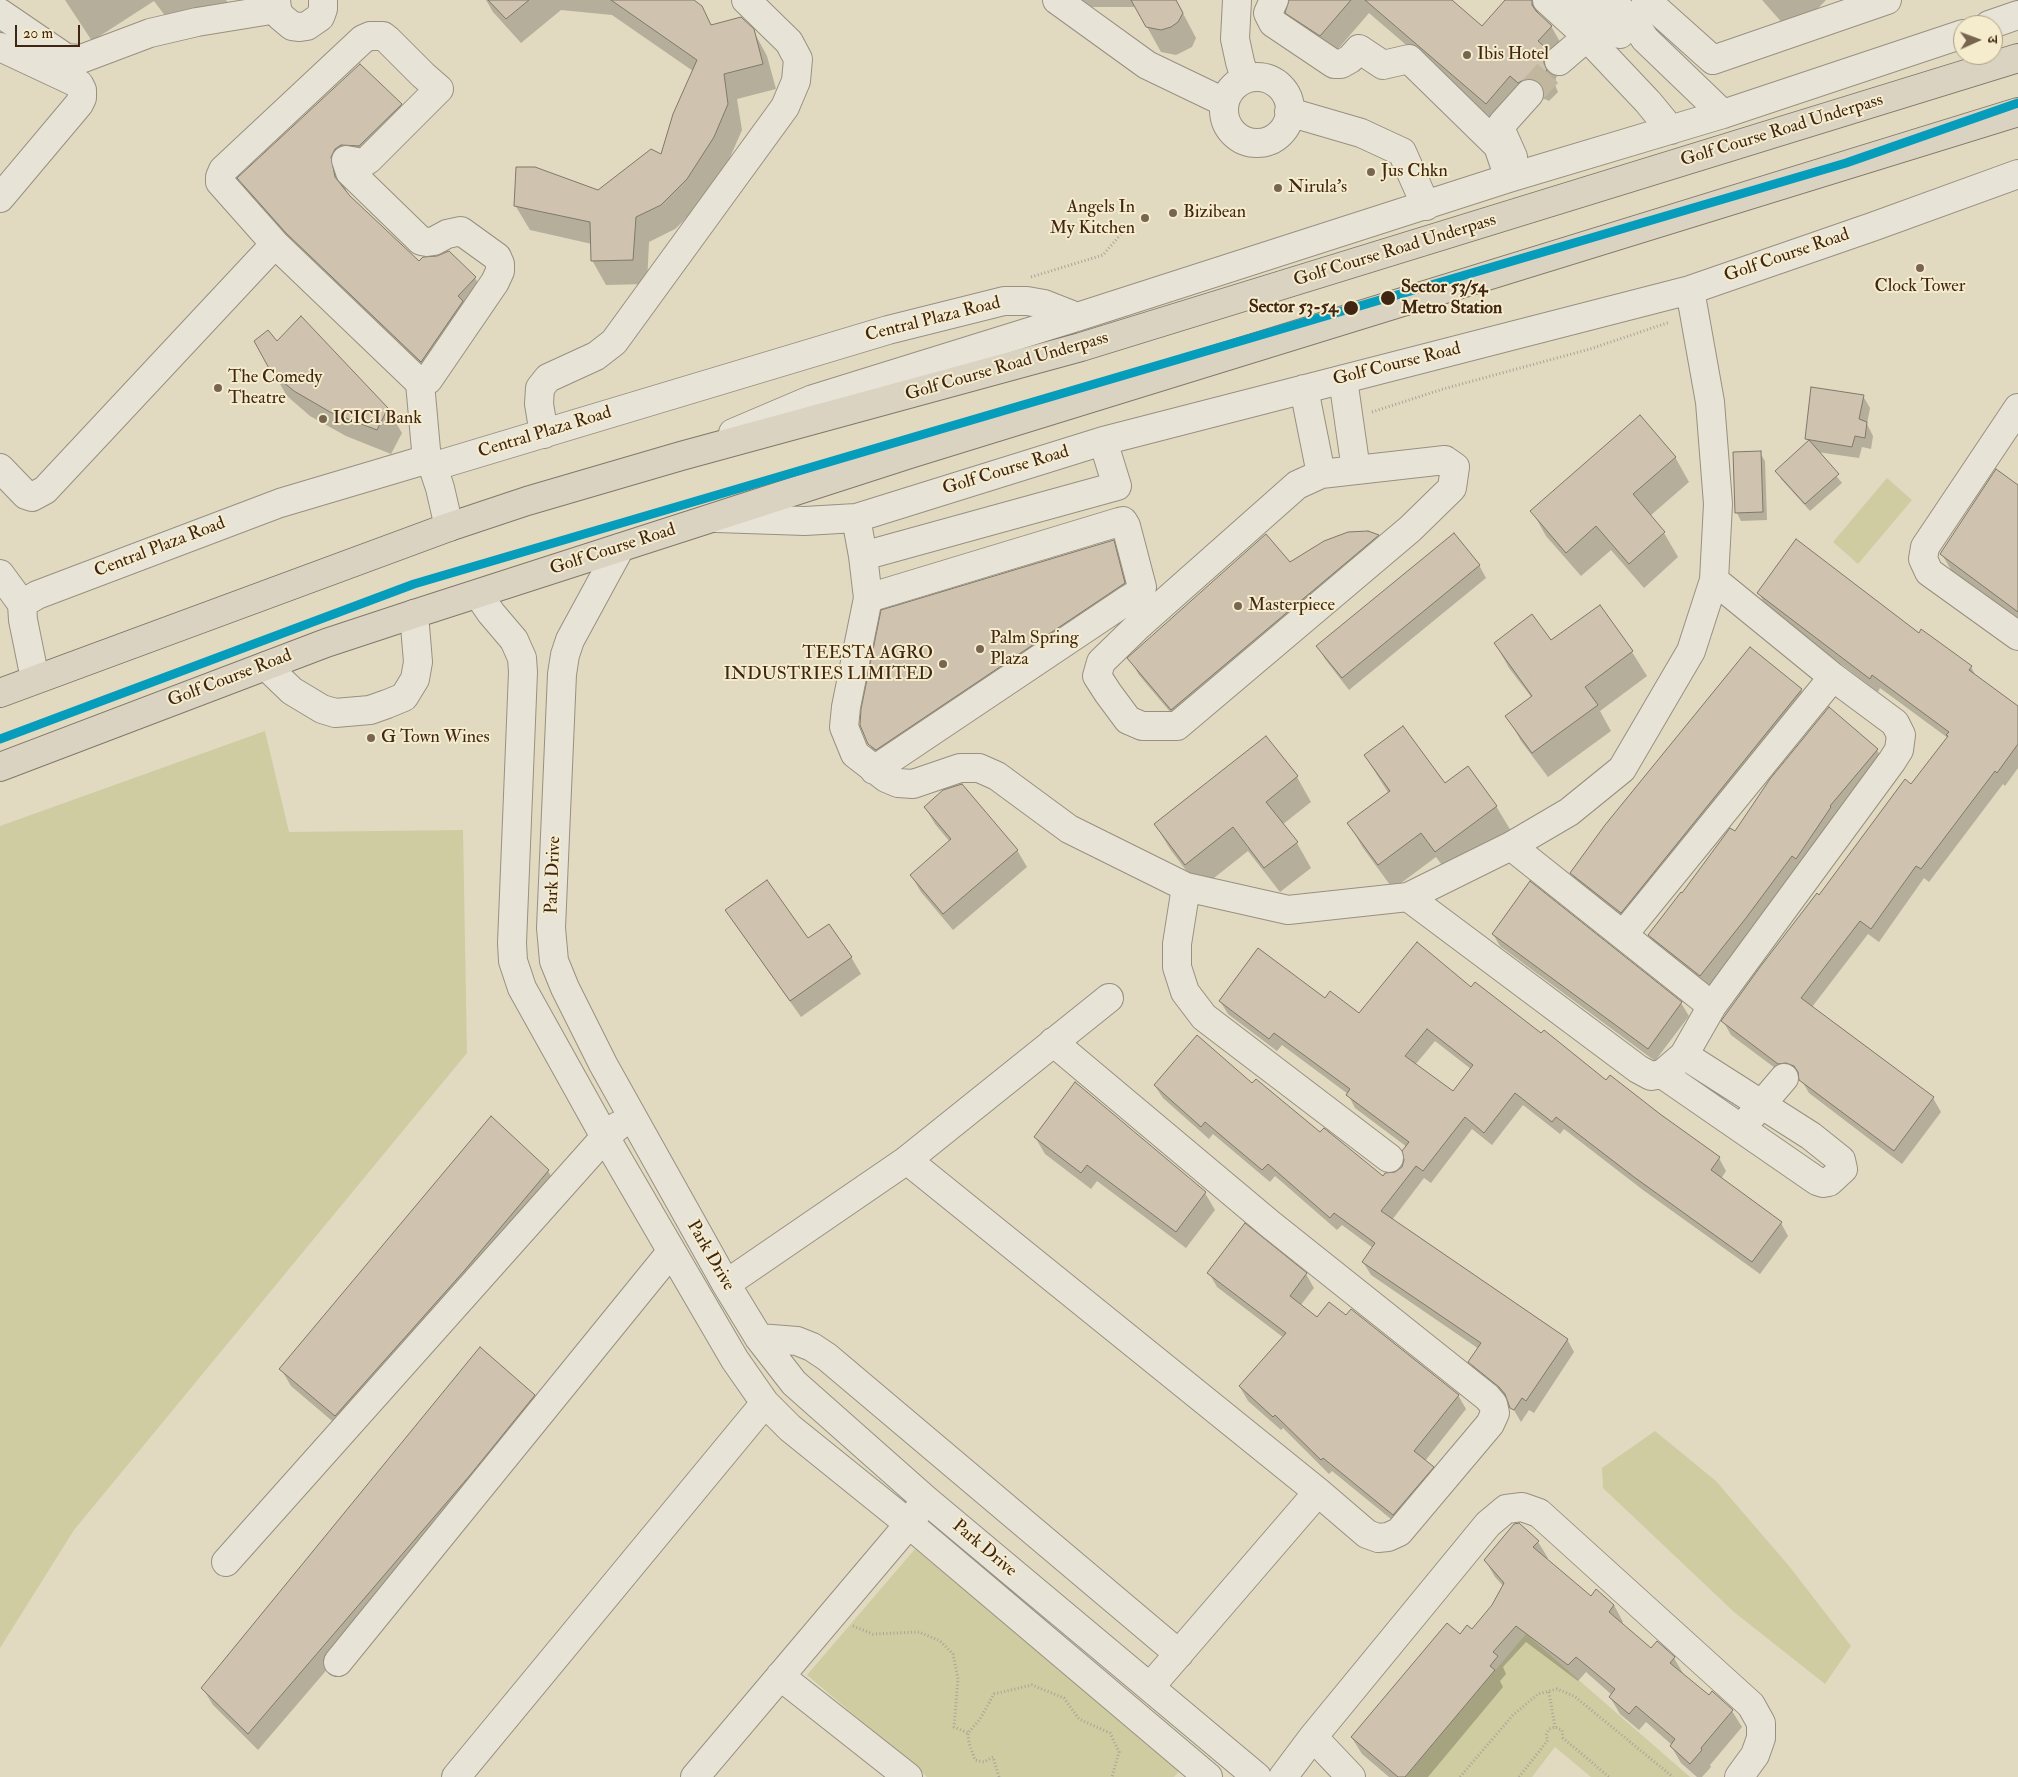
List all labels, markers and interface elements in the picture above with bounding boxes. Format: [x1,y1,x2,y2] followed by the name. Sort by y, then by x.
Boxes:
[18,15,82,47] scale bar
[1953,15,2003,65] north arrow
[23,24,53,43] text: 20 m
[1984,36,2001,43] text: उ
[1477,44,1549,66] place label: Ibis Hotel
[1461,49,1473,61] marker: Ibis Hotel
[1678,90,1886,172] street label: Golf Course Road Underpass
[1381,161,1448,183] place label: Jus Chkn
[1365,166,1377,178] marker: Jus Chkn
[1288,177,1347,199] place label: Nirula's
[1272,182,1284,194] marker: Nirula's
[1050,197,1135,240] place label: Angels In My Kitchen
[1183,202,1246,224] place label: Bizibean
[1167,207,1179,219] marker: Bizibean
[1291,210,1499,292] street label: Golf Course Road Underpass
[1139,212,1151,224] marker: Angels In My Kitchen
[1722,224,1852,288] street label: Golf Course Road
[1914,262,1926,274] marker: Clock Tower
[1875,276,1965,298] place label: Clock Tower
[1401,277,1502,320] place label: Sector 53/54 Metro Station
[1379,289,1397,307] marker: Sector 53/54 Metro Station
[863,293,1003,347] street label: Central Plaza Road
[1249,297,1338,319] place label: Sector 53-54
[1342,299,1360,317] marker: Sector 53-54
[903,328,1111,406] street label: Golf Course Road Underpass
[1331,339,1463,391] street label: Golf Course Road
[228,367,322,409] place label: The Comedy Theatre
[212,382,224,394] marker: The Comedy Theatre
[476,402,614,464] street label: Central Plaza Road
[333,408,422,430] place label: ICICI Bank
[317,413,329,425] marker: ICICI Bank
[940,442,1072,500] street label: Golf Course Road
[92,513,228,583] street label: Central Plaza Road
[547,520,679,580] street label: Golf Course Road
[1248,595,1335,617] place label: Masterpiece
[1232,600,1244,612] marker: Masterpiece
[990,628,1079,670] place label: Palm Spring Plaza
[724,643,933,686] place label: TEESTA AGRO INDUSTRIES LIMITED
[974,643,986,655] marker: Palm Spring Plaza
[165,645,295,713] street label: Golf Course Road
[937,658,949,670] marker: TEESTA AGRO INDUSTRIES LIMITED
[381,727,490,749] place label: G Town Wines
[365,732,377,744] marker: G Town Wines
[542,836,566,914] street label: Park Drive
[681,1217,739,1295] street label: Park Drive
[947,1516,1021,1582] street label: Park Drive

